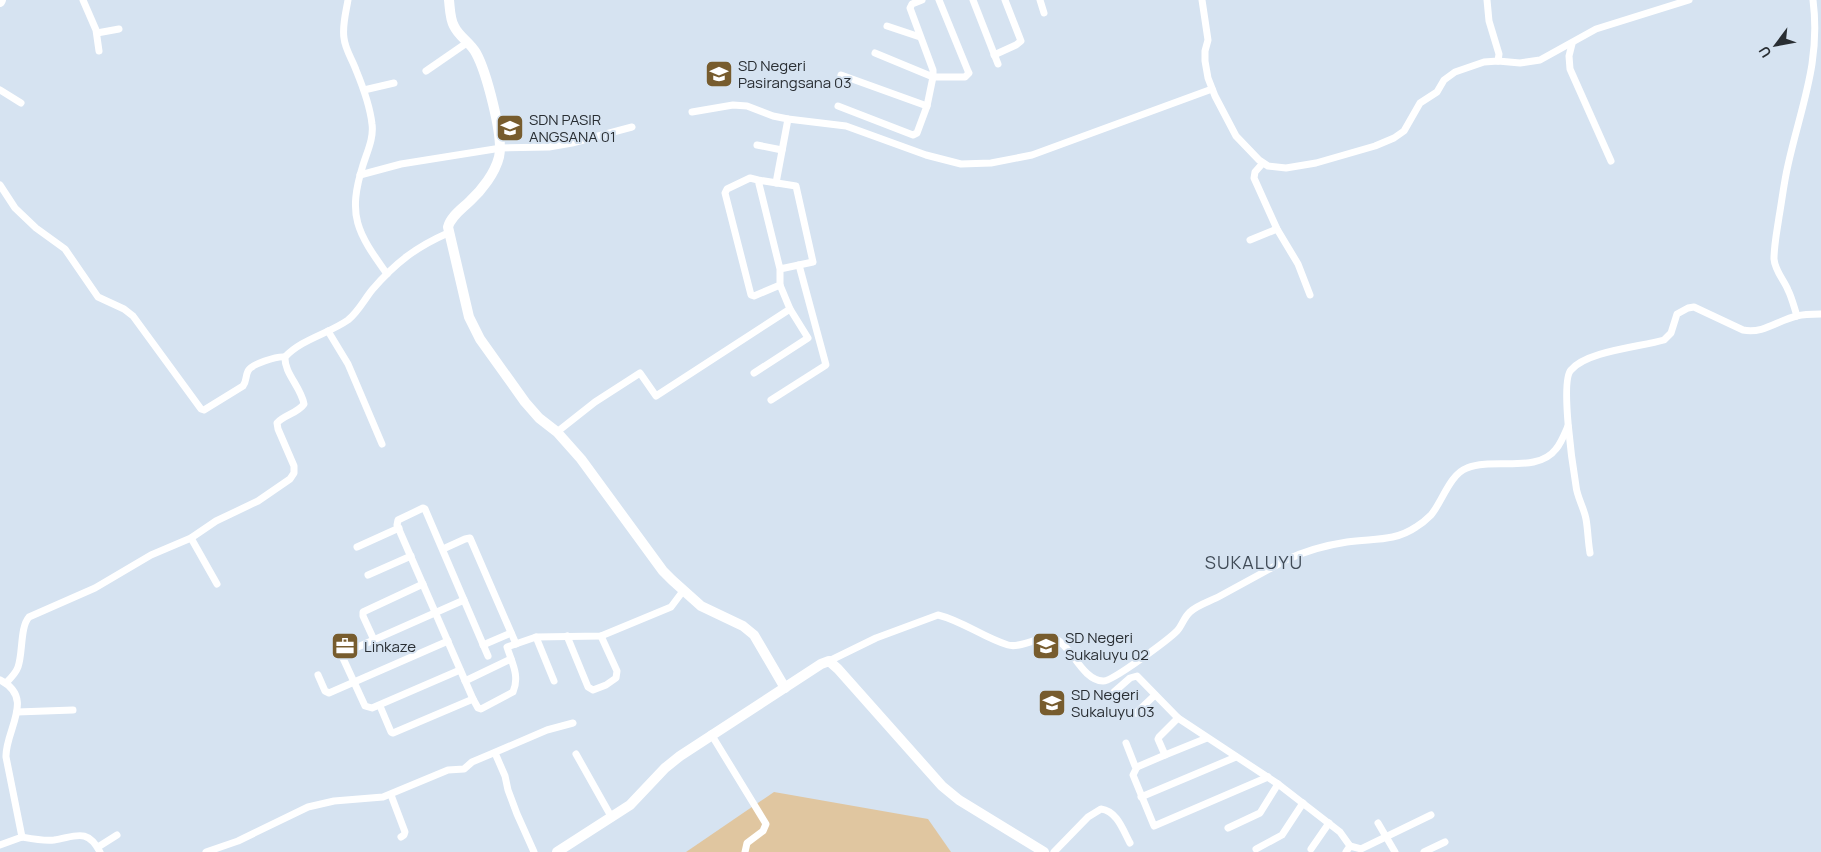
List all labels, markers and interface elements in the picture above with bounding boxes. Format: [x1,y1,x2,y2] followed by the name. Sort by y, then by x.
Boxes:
[1751,20,1801,70] north arrow
[1754,43,1775,61] text: U
[738,55,852,93] place label: SD Negeri Pasirangsana 03
[704,59,734,89] school or university icon: SD Negeri Pasirangsana 03
[529,109,616,147] place label: SDN PASIR ANGSANA 01
[495,113,525,143] school or university icon: SDN PASIR ANGSANA 01
[1205,550,1303,574] district label: SUKALUYU
[1065,627,1149,665] place label: SD Negeri Sukaluyu 02
[330,631,360,661] office icon: Linkaze
[1031,631,1061,661] school or university icon: SD Negeri Sukaluyu 02
[364,636,416,657] place label: Linkaze
[1071,684,1155,722] place label: SD Negeri Sukaluyu 03
[1037,688,1067,718] school or university icon: SD Negeri Sukaluyu 03

